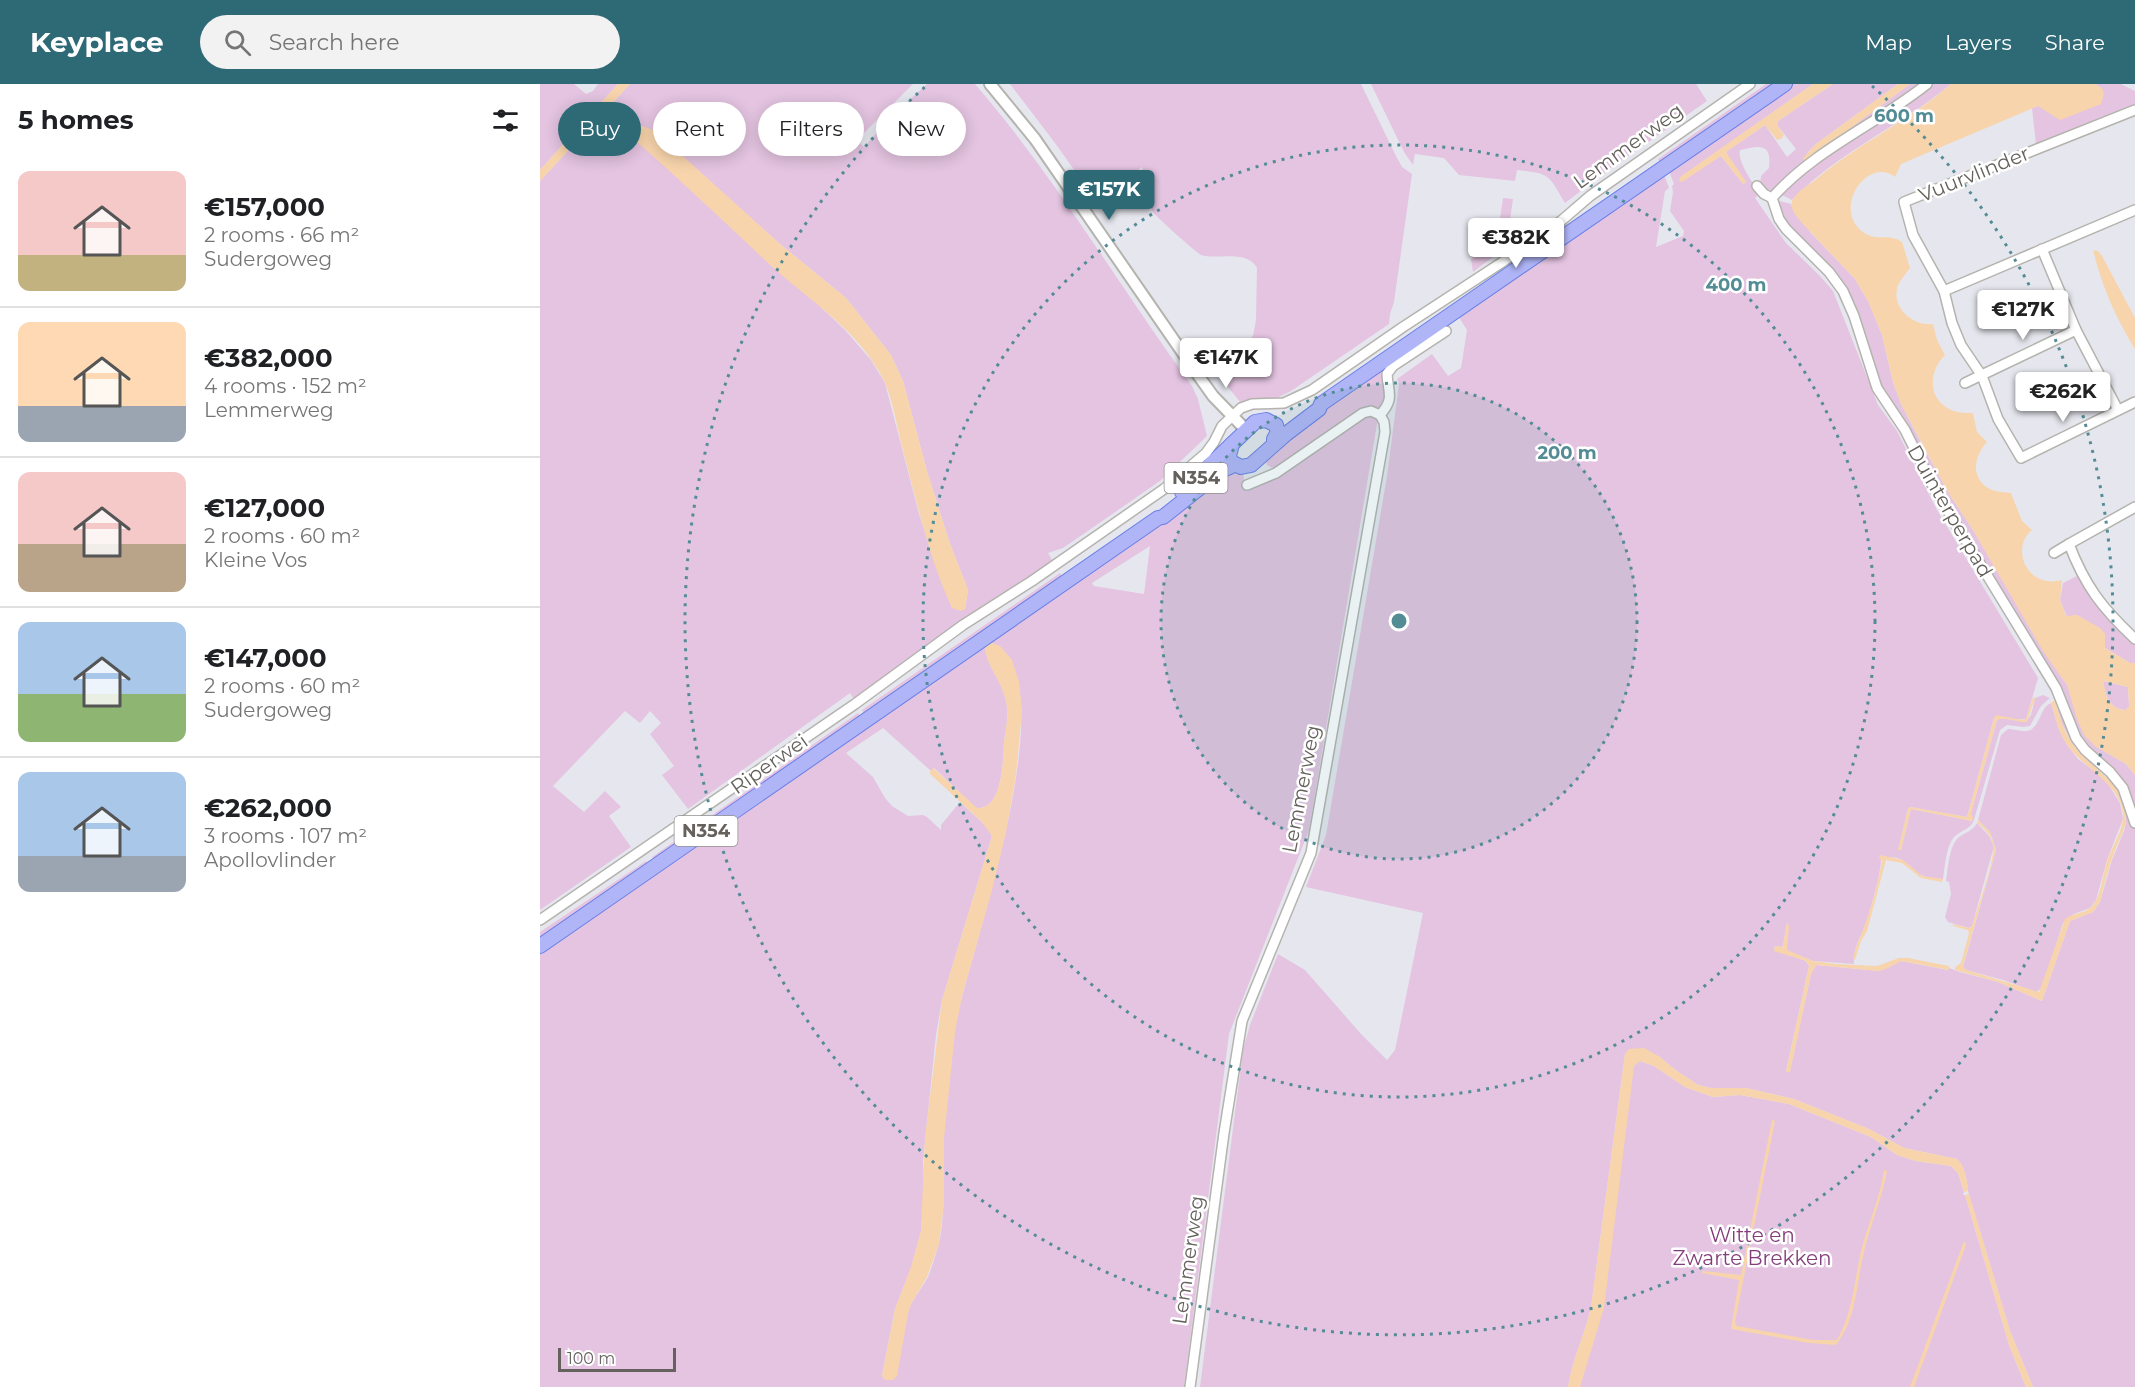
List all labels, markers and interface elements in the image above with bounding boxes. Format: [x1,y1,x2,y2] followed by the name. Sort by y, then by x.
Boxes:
[200,15,620,69] search box
[30,25,164,59] text: Keyplace
[221,26,254,59] icon: search
[269,29,400,56] text: Search here
[1865,30,1912,55] text: Map
[1945,30,2012,55] text: Layers
[2045,30,2105,55] text: Share
[1569,98,1687,194] street label: Lemmerweg
[558,102,641,156] chip: Buy
[653,102,746,156] chip: Rent
[758,102,864,156] chip: Filters
[876,102,966,156] chip: New
[18,104,134,136] text: 5 homes
[489,104,522,137] icon: filters
[1874,105,1934,127] text: 600 m
[1915,141,2033,207] street label: Vuurvlinder
[1067,170,1151,221] pin: €157K
[1077,177,1141,201] text: €157K
[204,191,325,223] text: €157,000
[66,195,138,267] icon: home
[1474,218,1558,269] pin: €382K
[204,223,359,247] text: 2 rooms · 66 m²
[1482,225,1550,249] text: €382K
[204,247,332,271] text: Sudergoweg
[1706,274,1766,296] text: 400 m
[1981,290,2065,341] pin: €127K
[1991,297,2055,321] text: €127K
[1184,338,1268,389] pin: €147K
[204,342,333,374] text: €382,000
[1194,345,1258,369] text: €147K
[66,346,138,418] icon: home
[2021,372,2105,423] pin: €262K
[204,374,367,398] text: 4 rooms · 152 m²
[2029,379,2097,403] text: €262K
[204,398,334,422] text: Lemmerweg
[1902,441,1998,581] street label: Duinterperpad
[1537,442,1597,464] text: 200 m
[1164,463,1228,493] road number: N354
[204,492,325,524] text: €127,000
[66,496,138,568] icon: home
[204,524,360,548] text: 2 rooms · 60 m²
[204,548,307,572] text: Kleine Vos
[1389,611,1409,631] centre of rings
[204,642,327,674] text: €147,000
[66,646,138,718] icon: home
[204,674,360,698] text: 2 rooms · 60 m²
[204,698,332,722] text: Sudergoweg
[1277,723,1325,855] street label: Lemmerweg
[726,729,812,799] street label: Riperwei
[204,792,332,824] text: €262,000
[66,796,138,868] icon: home
[674,816,738,846] road number: N354
[204,824,367,848] text: 3 rooms · 107 m²
[204,848,336,872] text: Apollovlinder
[1167,1194,1209,1326] street label: Lemmerweg
[1672,1223,1832,1270] park label: Witte en Zwarte Brekken
[558,1345,676,1372] scale bar
[567,1349,615,1368] text: 100 m

